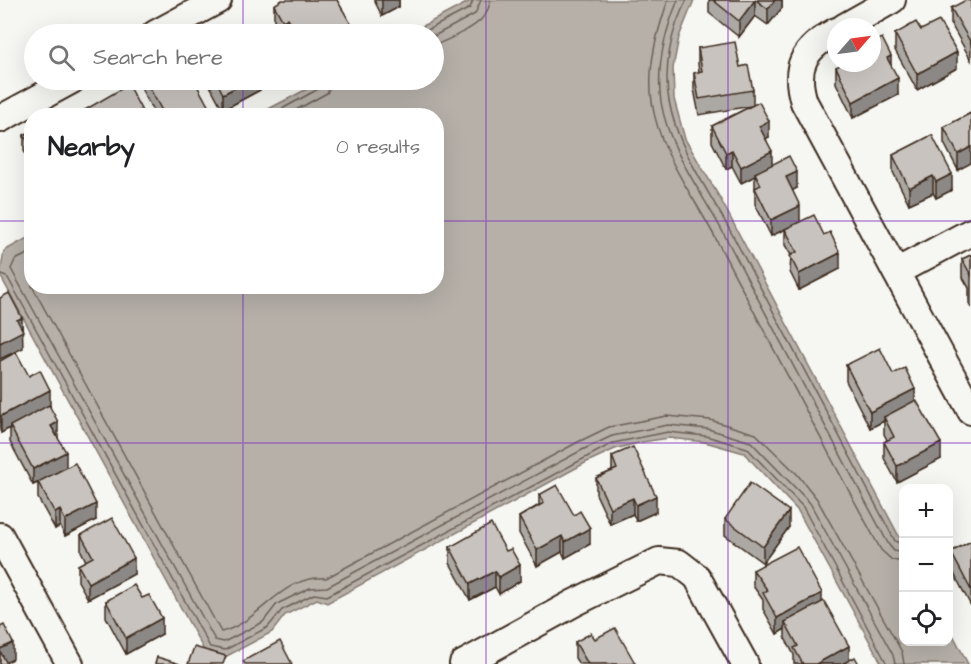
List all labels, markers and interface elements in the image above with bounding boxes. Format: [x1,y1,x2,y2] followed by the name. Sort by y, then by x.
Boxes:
[827,18,881,72] north arrow
[24,24,444,90] search box
[45,41,78,74] icon: search
[93,42,223,73] text: Search here
[48,129,135,165] text: Nearby
[336,133,420,161] text: 0 results
[899,484,953,646] map controls
[899,484,953,538] button: +
[899,538,953,592] button: −
[899,592,953,646] button: locate

